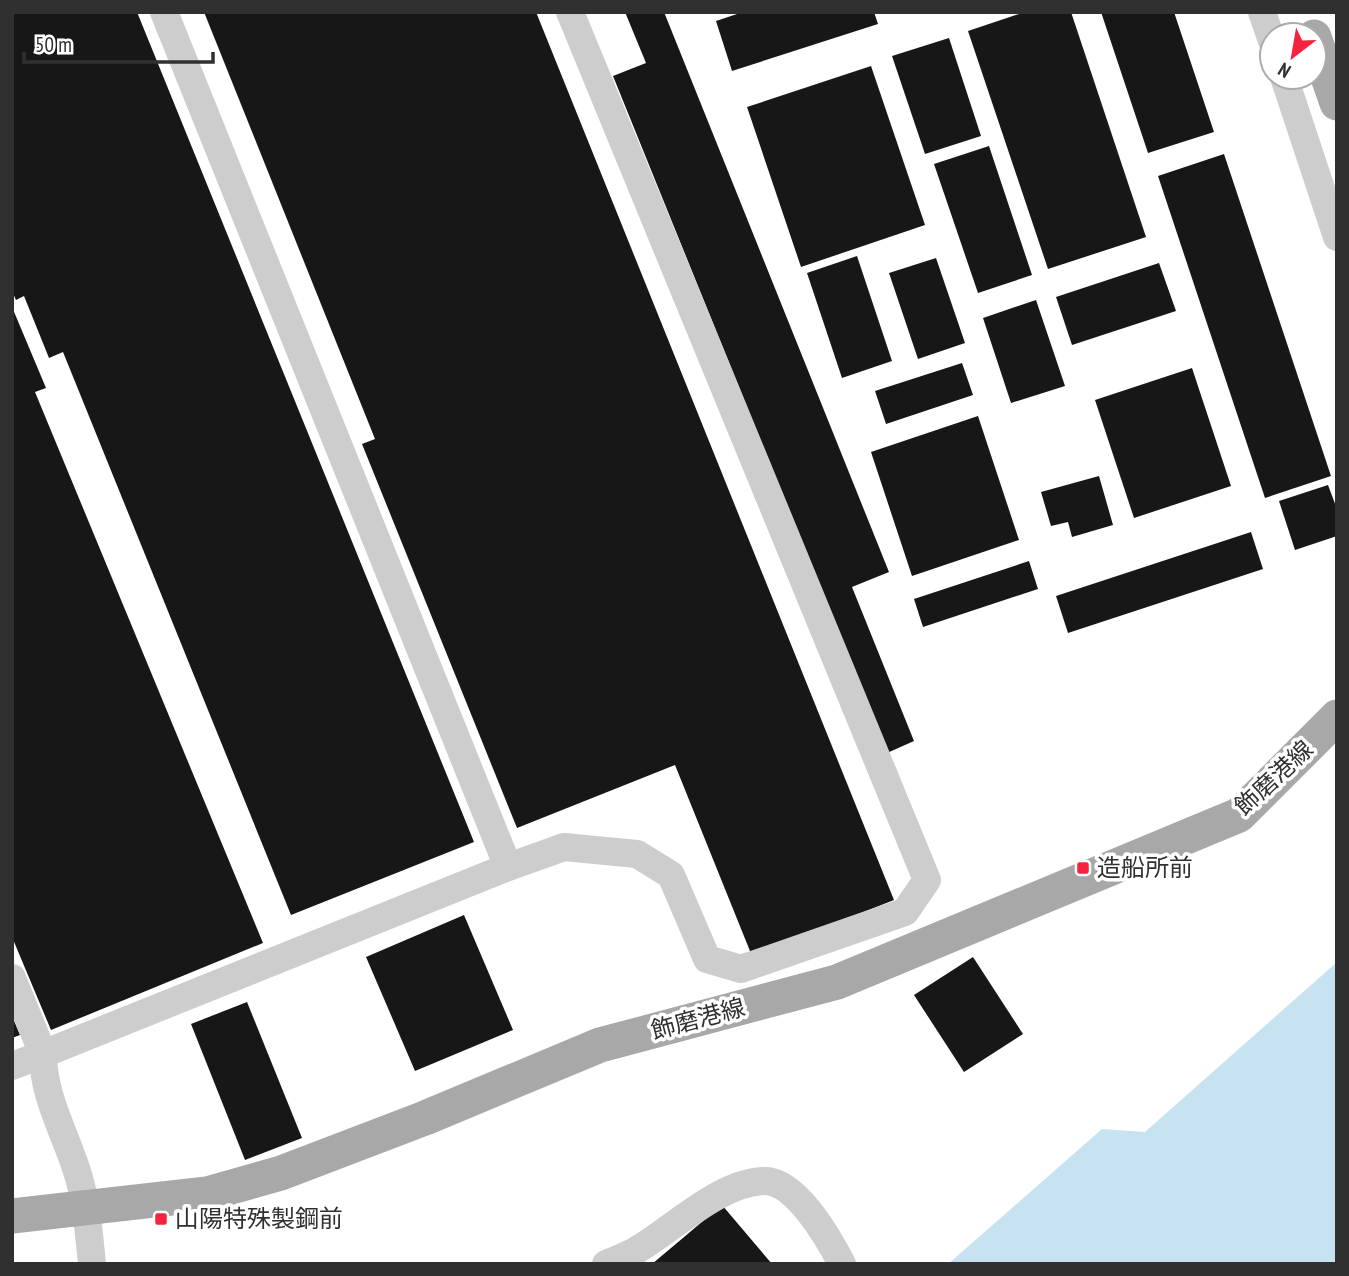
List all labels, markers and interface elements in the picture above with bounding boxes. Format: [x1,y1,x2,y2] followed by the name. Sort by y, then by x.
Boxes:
[24,21,214,65] scale bar
[1258,21,1328,91] north arrow
[35,31,72,58] text: 50 m
[1274,58,1295,84] text: N
[1228,734,1319,822] street label: 飾磨港線
[1097,852,1193,883] place label: 造船所前
[1075,860,1091,876] marker: 造船所前
[647,991,748,1046] street label: 飾磨港線
[175,1203,343,1234] place label: 山陽特殊製鋼前
[153,1211,169,1227] marker: 山陽特殊製鋼前

